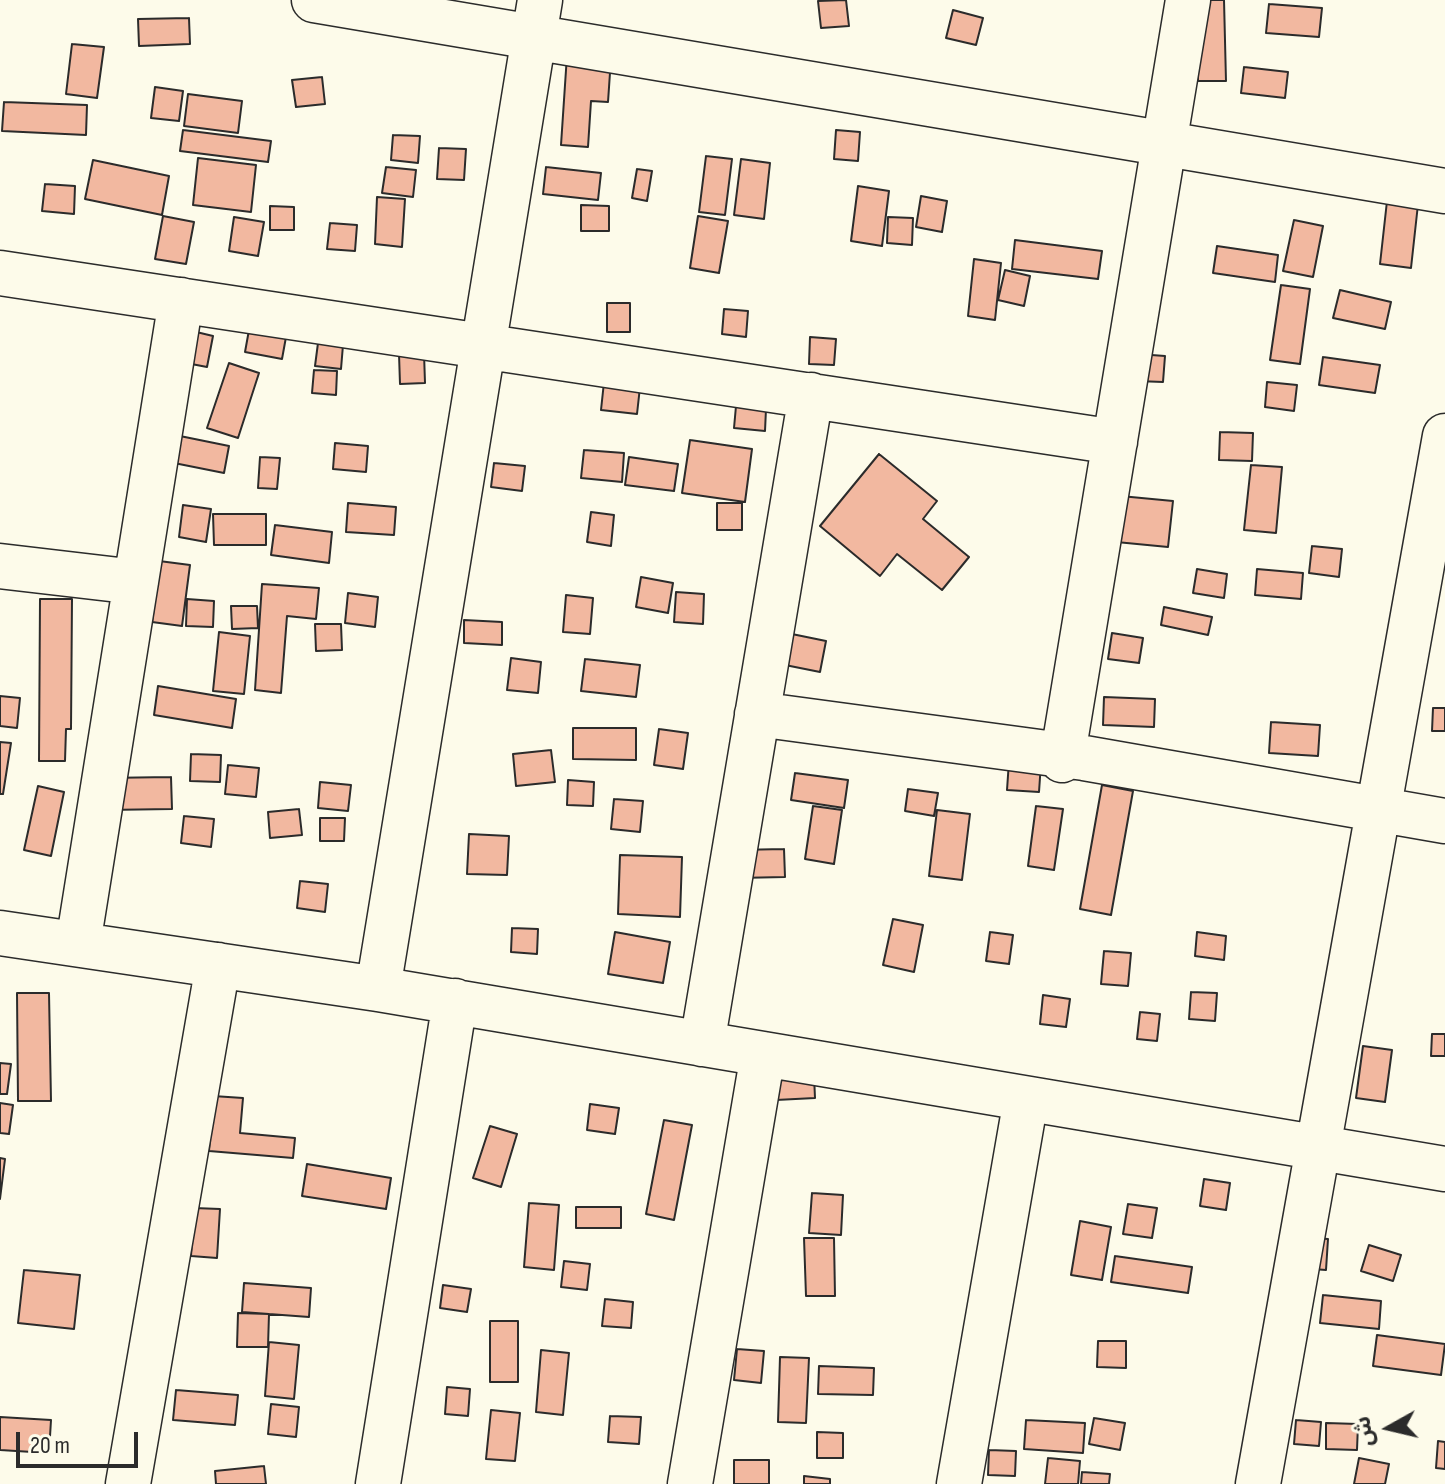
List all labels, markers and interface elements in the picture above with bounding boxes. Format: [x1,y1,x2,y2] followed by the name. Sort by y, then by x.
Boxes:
[1349,1388,1429,1468] north arrow
[1349,1415,1380,1448] text: ش
[20,1416,142,1466] scale bar
[30,1431,70,1460] text: 20 m

